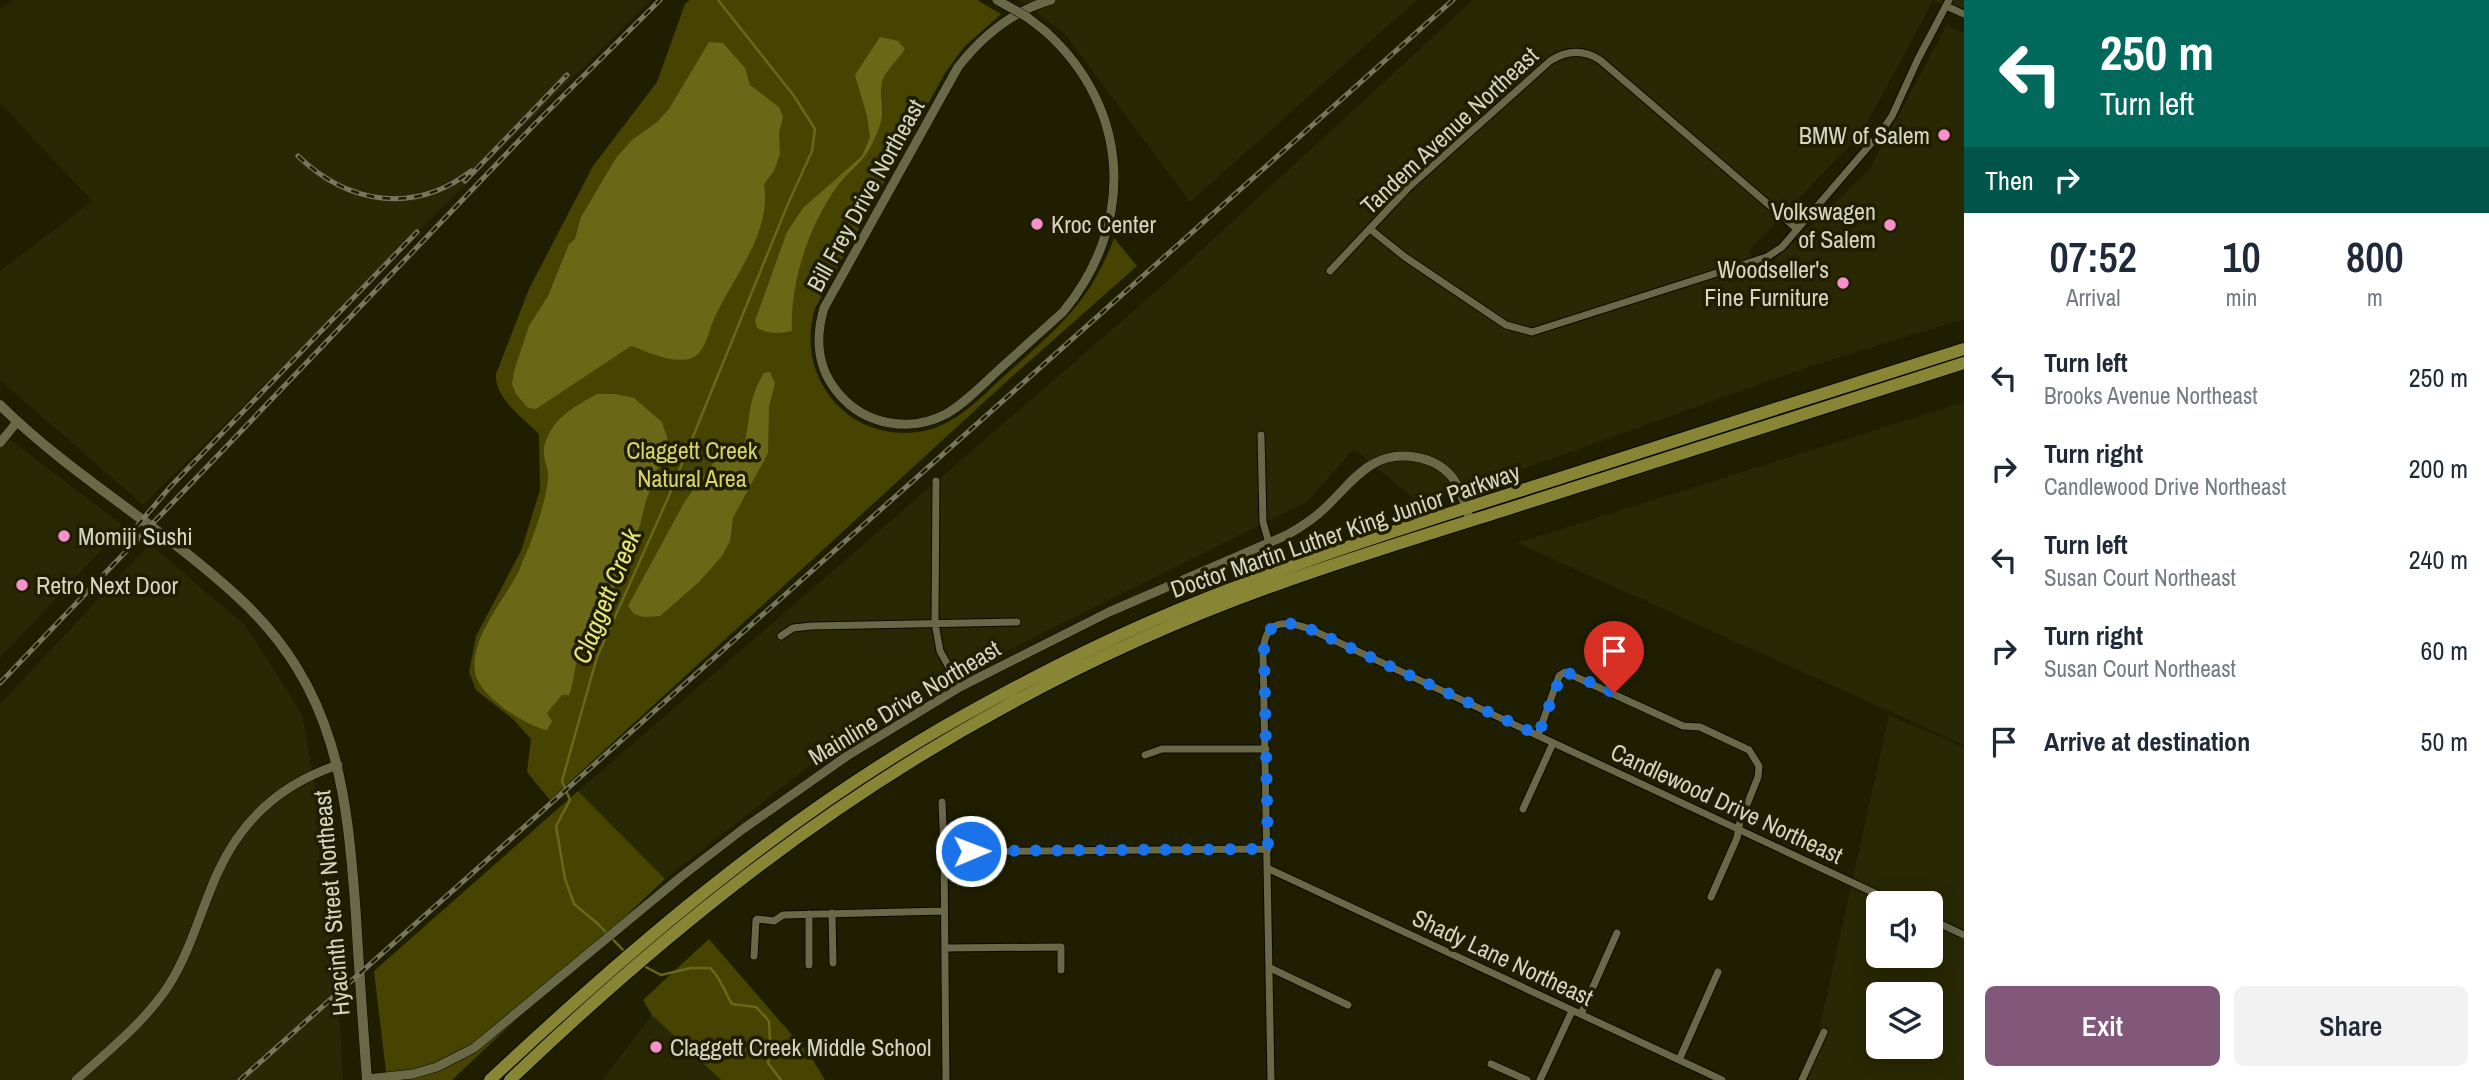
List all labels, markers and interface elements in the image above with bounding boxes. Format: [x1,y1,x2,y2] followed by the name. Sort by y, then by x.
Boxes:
[2100,19,2214,85] text: 250 m
[1985,28,2076,119] icon: left
[1353,39,1545,221] street label: Tandem Avenue Northeast
[2100,82,2194,125] text: Turn left
[799,93,931,297] street label: Bill Frey Drive Northeast
[1799,119,1930,151] place label: BMW of Salem
[1936,127,1952,143] marker: BMW of Salem
[2048,161,2086,199] icon: right
[1985,163,2034,198] text: Then
[1771,195,1876,255] place label: Volkswagen of Salem
[1051,208,1156,240] place label: Kroc Center
[1029,216,1045,232] marker: Kroc Center
[1882,217,1898,233] marker: Volkswagen of Salem
[2049,229,2137,285] text: 07:52
[2222,229,2261,285] text: 10
[2346,229,2404,285] text: 800
[1704,253,1829,313] place label: Woodseller's Fine Furniture
[1835,275,1851,291] marker: Woodseller's Fine Furniture
[2066,282,2120,313] text: Arrival
[2226,282,2257,313] text: min
[2367,282,2383,313] text: m
[2044,345,2128,380] text: Turn left
[1985,359,2023,397] icon: left
[2409,360,2468,395] text: 250 m
[2044,380,2258,411] text: Brooks Avenue Northeast
[626,434,758,494] park label: Claggett Creek Natural Area
[2044,436,2143,471] text: Turn right
[1985,450,2023,488] icon: right
[2409,451,2468,486] text: 200 m
[1166,455,1524,605] street label: Doctor Martin Luther King Junior Parkway
[2044,471,2286,502] text: Candlewood Drive Northeast
[78,520,193,552] place label: Momiji Sushi
[563,522,649,668] water label: Claggett Creek
[2044,527,2128,562] text: Turn left
[56,528,72,544] marker: Momiji Sushi
[1985,541,2023,579] icon: left
[2409,542,2468,577] text: 240 m
[2044,562,2236,593] text: Susan Court Northeast
[36,569,179,601] place label: Retro Next Door
[14,577,30,593] marker: Retro Next Door
[2044,618,2143,653] text: Turn right
[1584,621,1644,693] pin
[802,632,1006,772] street label: Mainline Drive Northeast
[1595,632,1633,670] icon: arrive
[1985,632,2023,670] icon: right
[2421,633,2468,668] text: 60 m
[2044,653,2236,684] text: Susan Court Northeast
[1985,723,2023,761] icon: arrive
[2044,724,2250,759] text: Arrive at destination
[2421,724,2468,759] text: 50 m
[1606,735,1849,871] street label: Candlewood Drive Northeast
[305,788,357,1017] street label: Hyacinth Street Northeast
[934,814,1008,888] position arrow
[1866,891,1943,1059] map controls
[1866,891,1943,968] button: sound
[1407,901,1599,1013] street label: Shady Lane Northeast
[1866,982,1943,1059] button: layers
[1985,986,2220,1066] button: Exit
[2234,986,2468,1066] button: Share
[670,1031,931,1063] place label: Claggett Creek Middle School
[648,1039,664,1055] marker: Claggett Creek Middle School

